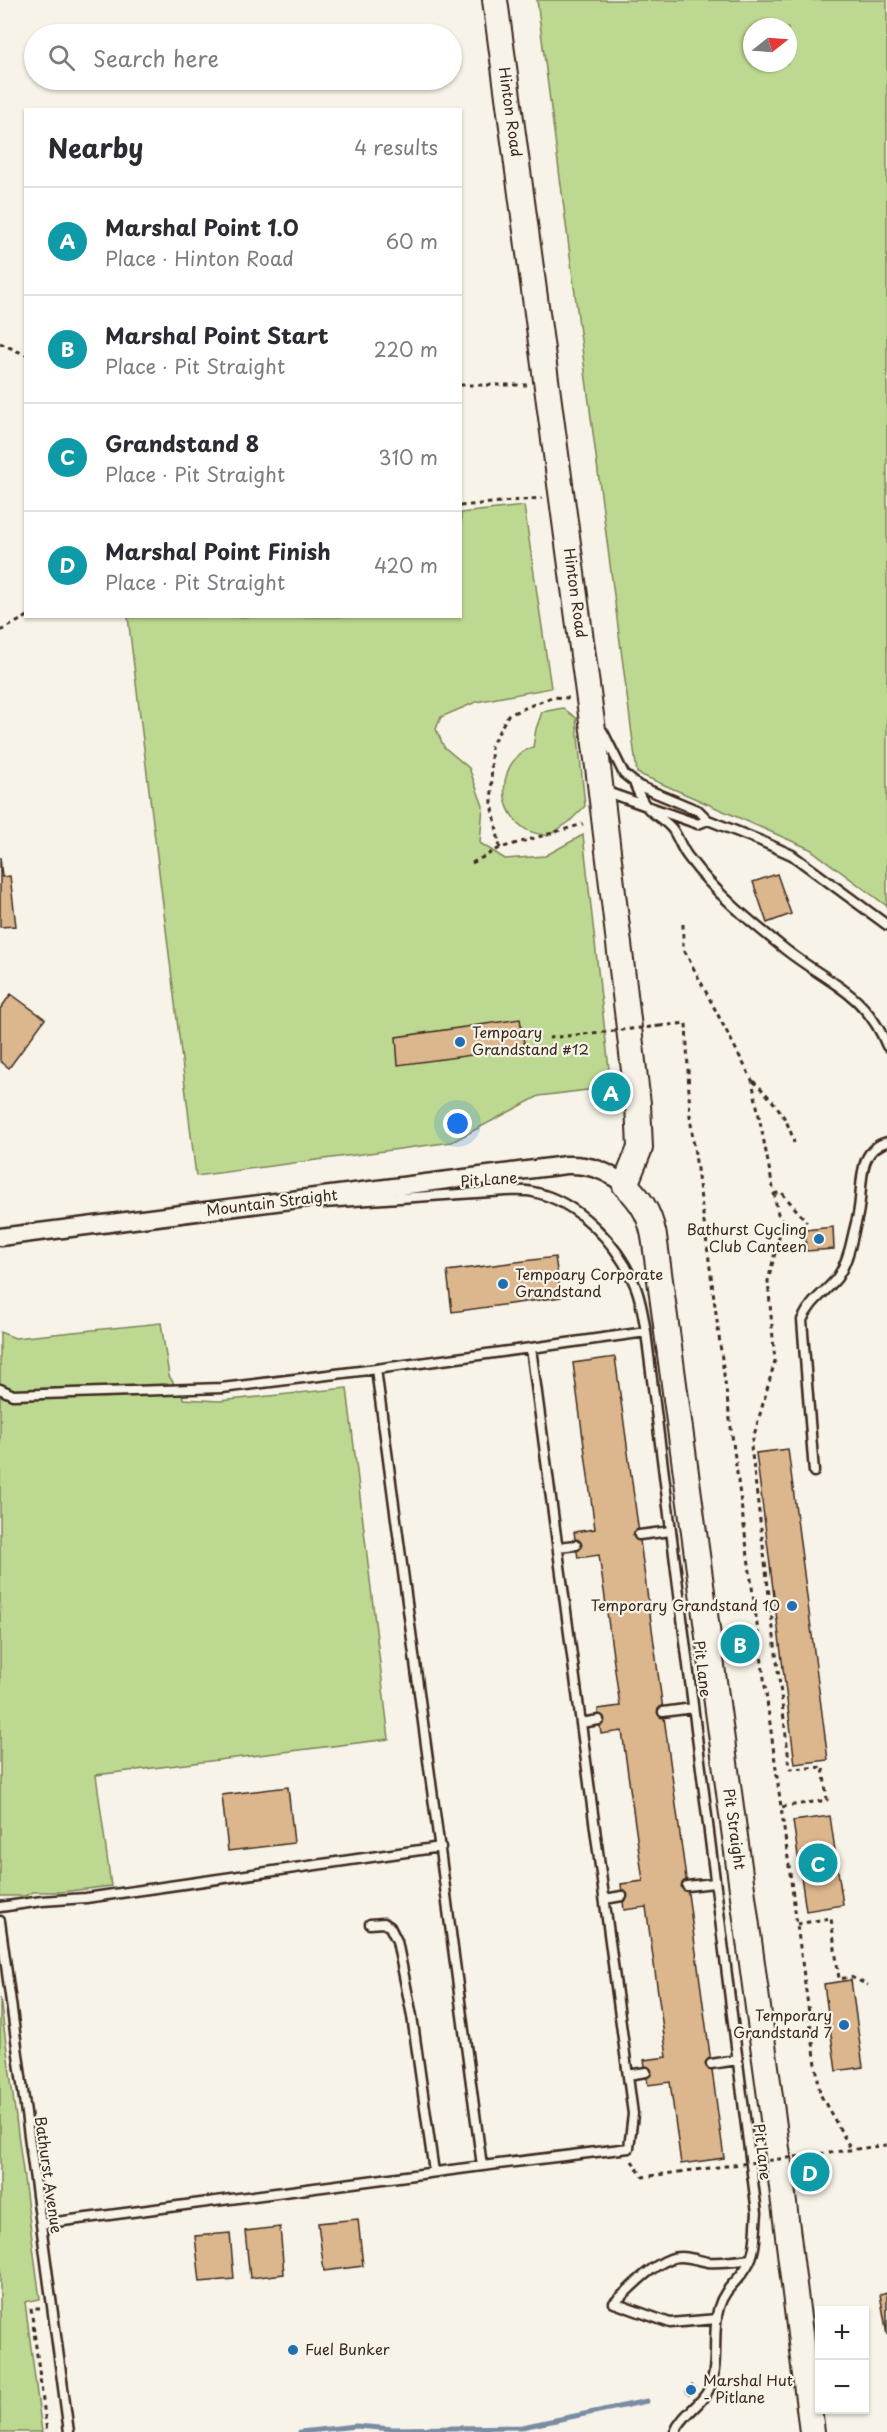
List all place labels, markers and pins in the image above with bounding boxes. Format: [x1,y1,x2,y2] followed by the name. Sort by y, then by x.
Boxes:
[472,1020,589,1060] place label: Tempoary Grandstand #12
[453,1035,467,1049] marker: Tempoary Grandstand #12
[592,1070,630,1114] pin: A
[687,1217,807,1257] place label: Bathurst Cycling Club Canteen
[812,1232,826,1246] marker: Bathurst Cycling Club Canteen
[515,1262,663,1302] place label: Tempoary Corporate Grandstand
[496,1277,510,1291] marker: Tempoary Corporate Grandstand
[591,1593,780,1616] place label: Temporary Grandstand 10
[785,1599,799,1613] marker: Temporary Grandstand 10
[720,1622,760,1666] pin: B
[798,1840,838,1886] pin: C
[733,2003,832,2043] place label: Temporary Grandstand 7
[837,2018,851,2032] marker: Temporary Grandstand 7
[790,2150,830,2194] pin: D
[305,2337,390,2360] place label: Fuel Bunker
[286,2343,300,2357] marker: Fuel Bunker
[703,2368,793,2408] place label: Marshal Hut - Pitlane
[684,2383,698,2397] marker: Marshal Hut - Pitlane

